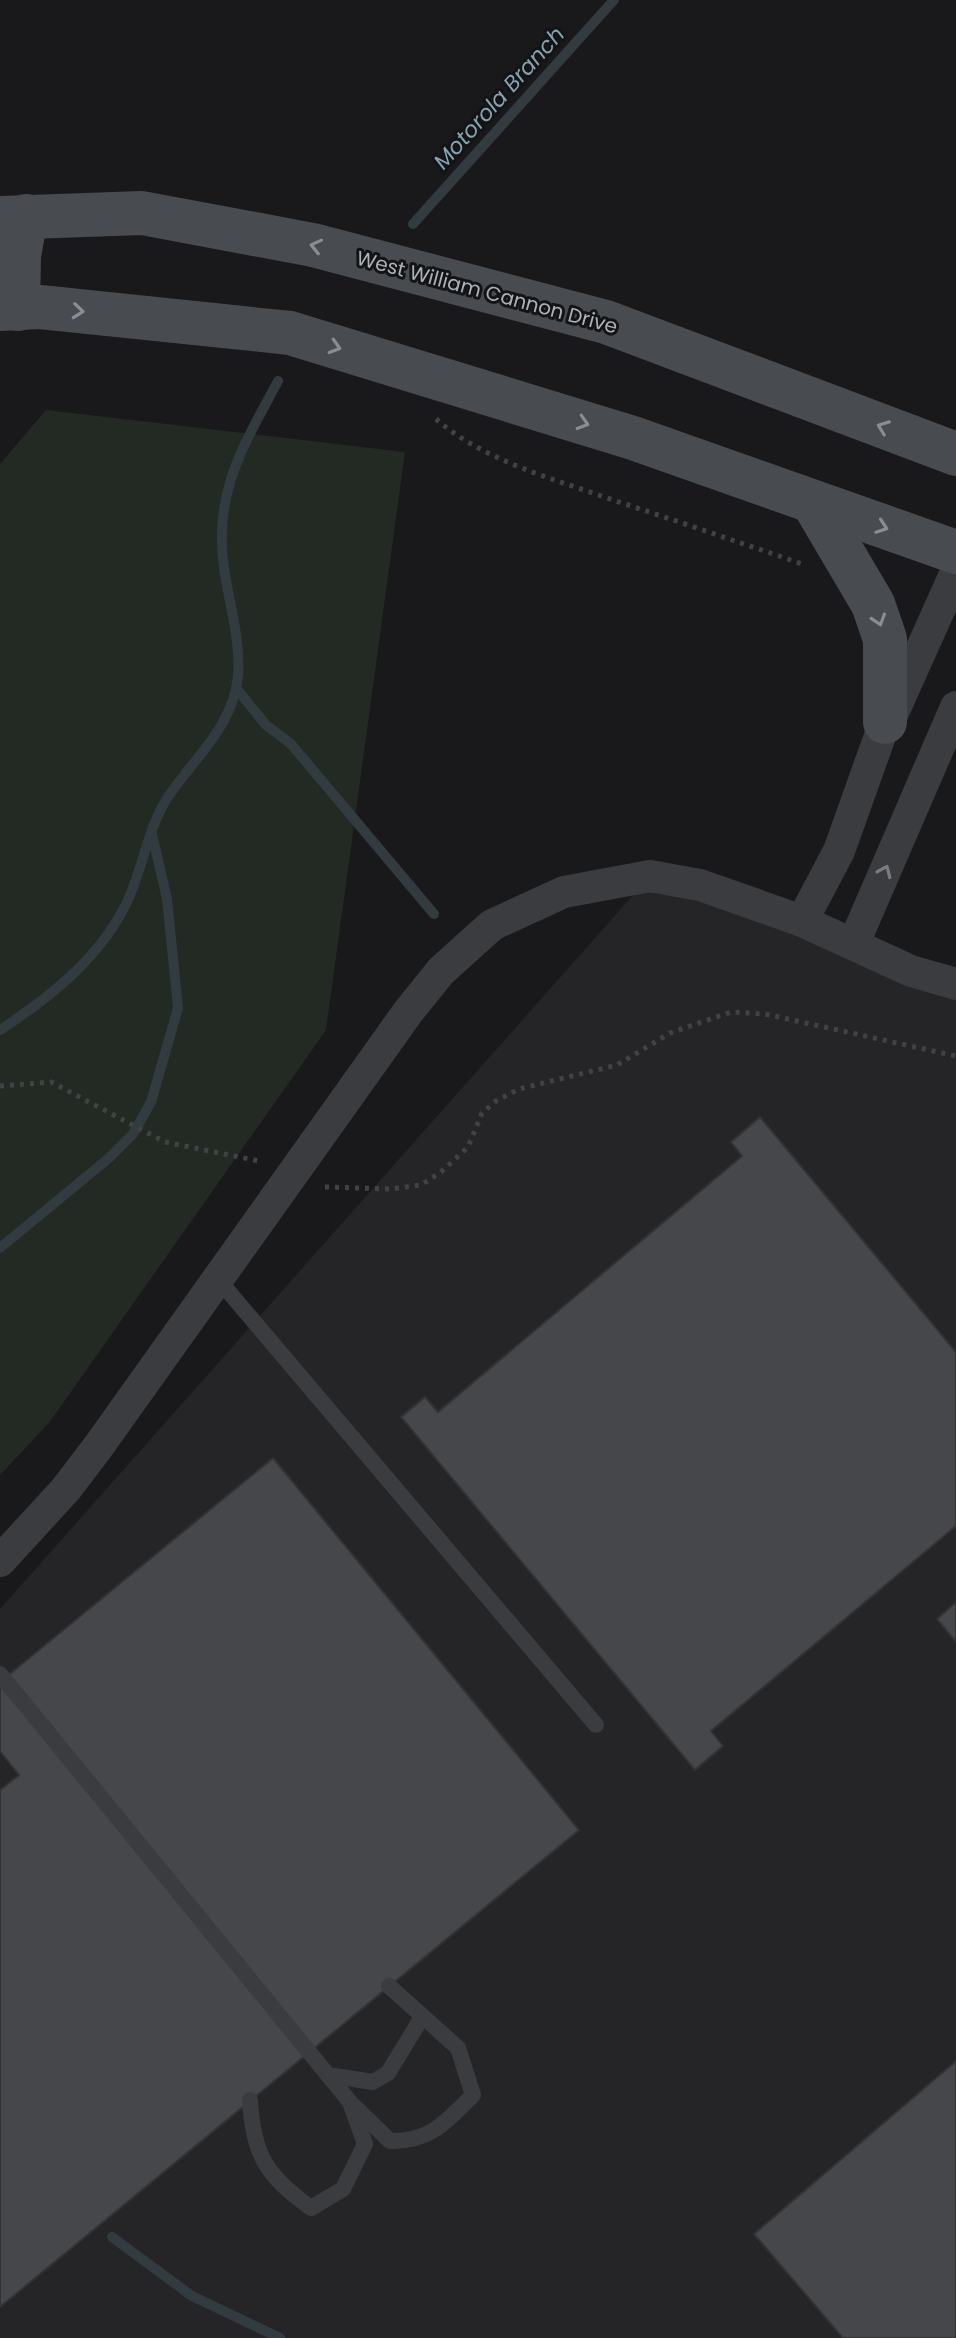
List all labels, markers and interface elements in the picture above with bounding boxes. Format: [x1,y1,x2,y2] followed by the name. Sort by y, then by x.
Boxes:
[426,20,572,176] water label: Motorola Branch
[310,238,323,255] one-way arrow
[353,244,621,340] street label: West William Cannon Drive
[72,303,85,320] one-way arrow
[327,337,341,353] one-way arrow
[576,414,590,430] one-way arrow
[877,420,891,437] one-way arrow
[874,517,888,533] one-way arrow
[869,613,885,627] one-way arrow
[876,865,892,880] one-way arrow

